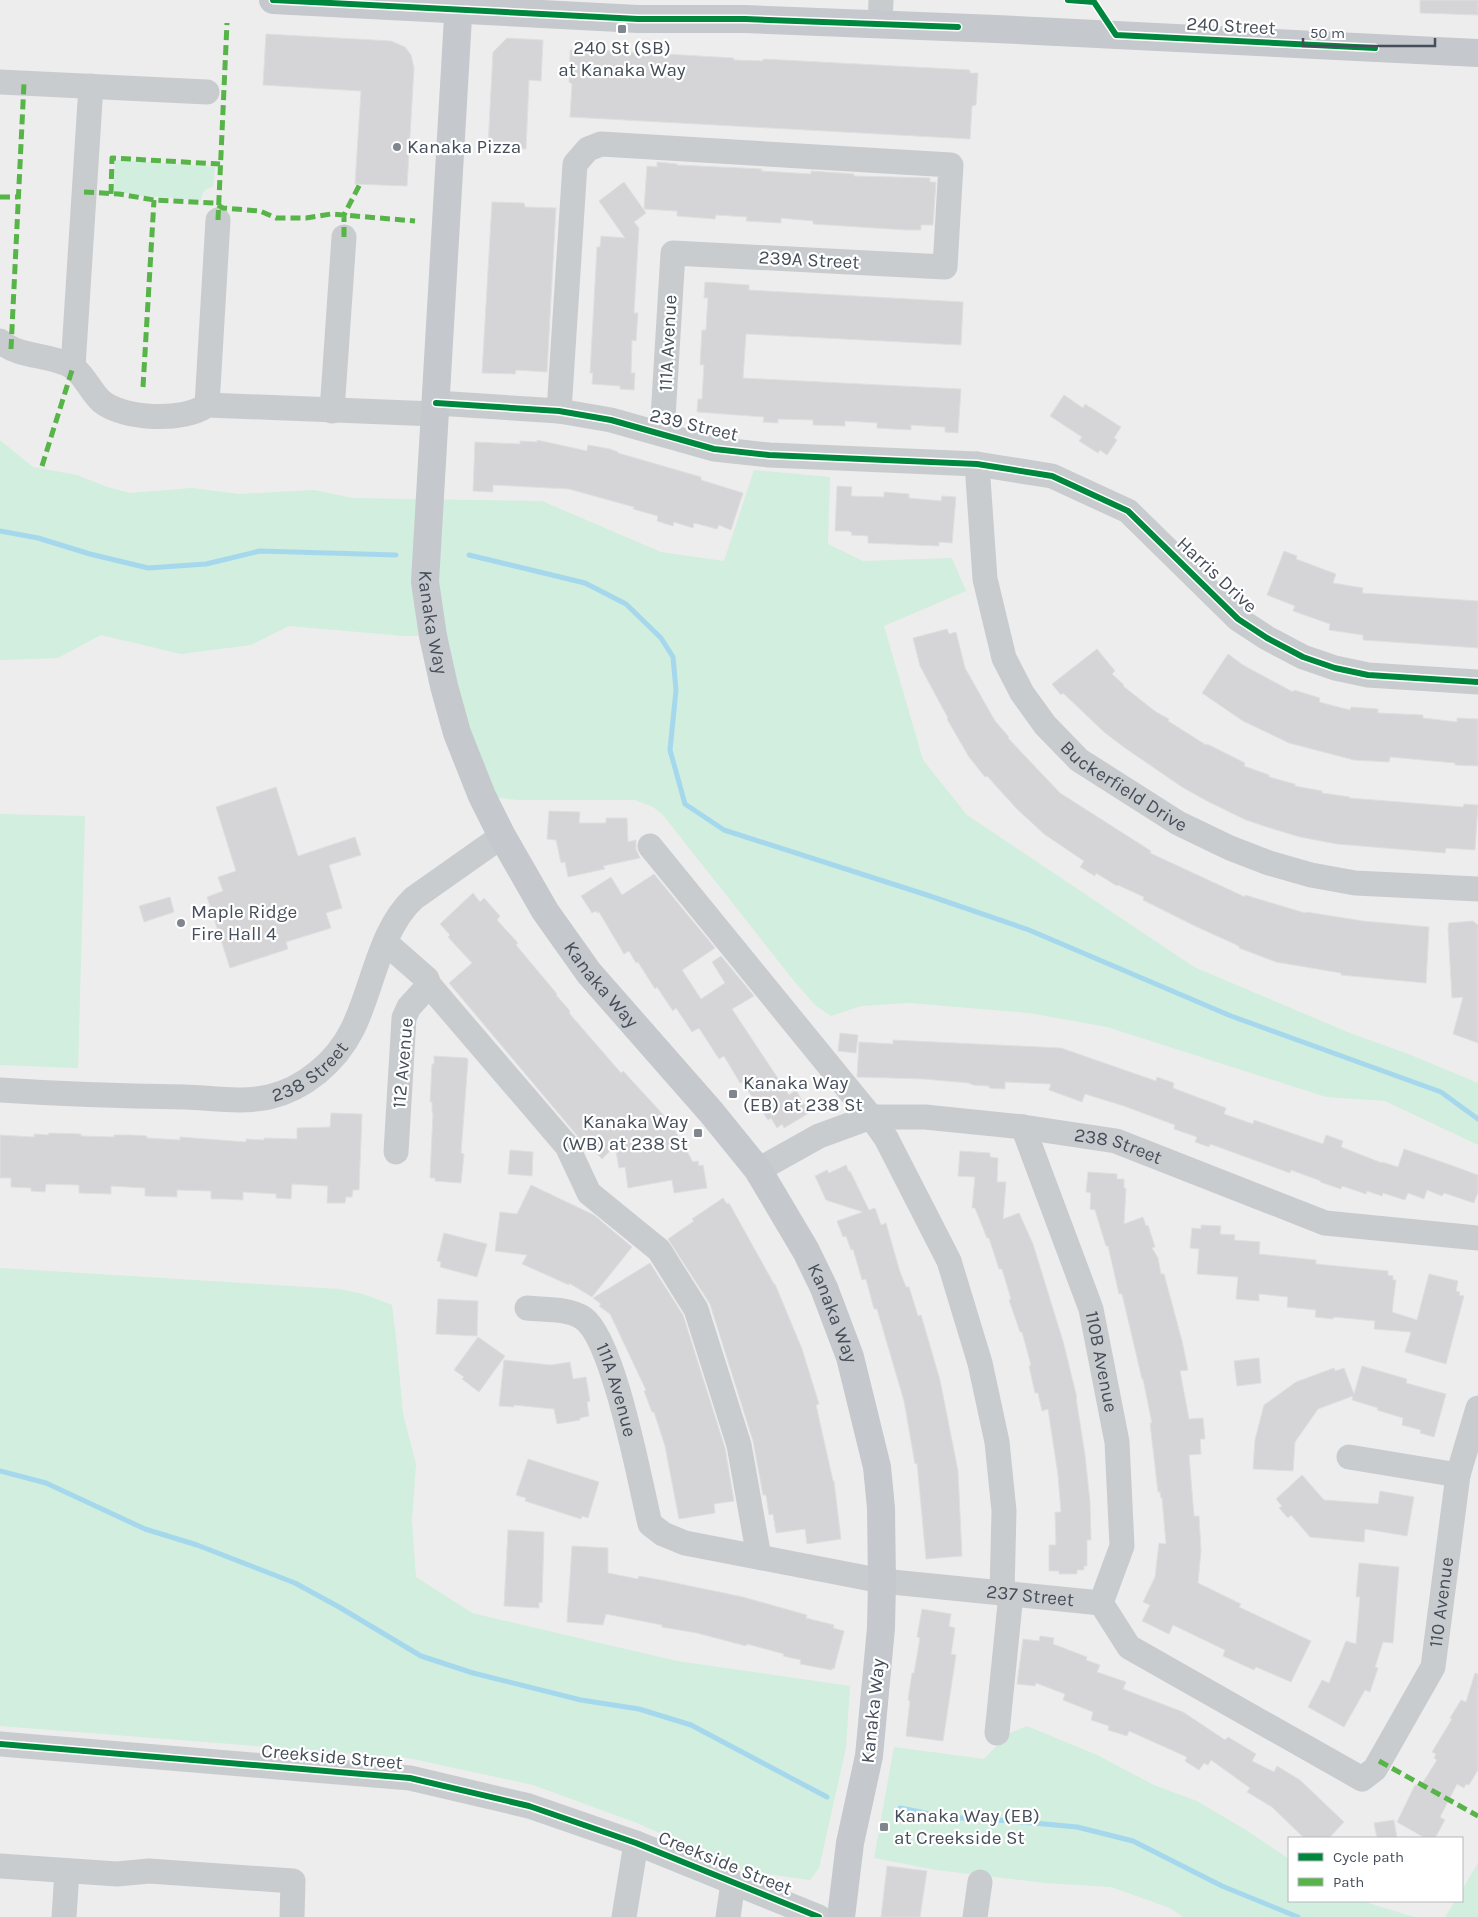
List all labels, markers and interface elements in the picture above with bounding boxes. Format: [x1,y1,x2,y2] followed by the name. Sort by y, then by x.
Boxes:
[1186,13,1276,39] street label: 240 Street
[1303,15,1436,47] scale bar
[616,23,628,35] marker: 240 St (SB) at Kanaka Way
[1310,24,1345,42] text: 50 m
[558,37,686,81] place label: 240 St (SB) at Kanaka Way
[407,136,521,158] place label: Kanaka Pizza
[391,141,403,153] marker: Kanaka Pizza
[758,246,860,274] street label: 239A Street
[654,294,682,392] street label: 111A Avenue
[648,404,740,446] street label: 239 Street
[1172,532,1262,618] street label: Harris Drive
[414,570,452,677] street label: Kanaka Way
[1056,736,1190,837] street label: Buckerfield Drive
[191,901,297,945] place label: Maple Ridge Fire Hall 4
[175,917,187,929] marker: Maple Ridge Fire Hall 4
[559,937,643,1032] street label: Kanaka Way
[388,1017,418,1109] street label: 112 Avenue
[269,1037,353,1107] street label: 238 Street
[743,1072,863,1116] place label: Kanaka Way (EB) at 238 St
[727,1088,739,1100] marker: Kanaka Way (EB) at 238 St
[562,1111,688,1155] place label: Kanaka Way (WB) at 238 St
[1073,1124,1165,1169] street label: 238 Street
[692,1127,704,1139] marker: Kanaka Way (WB) at 238 St
[803,1260,862,1365] street label: Kanaka Way
[1081,1309,1122,1414] street label: 110B Avenue
[591,1339,641,1439] street label: 111A Avenue
[1425,1556,1458,1649] street label: 110 Avenue
[985,1581,1075,1611] street label: 237 Street
[857,1657,889,1765] street label: Kanaka Way
[260,1740,404,1774] street label: Creekside Street
[894,1805,1040,1849] place label: Kanaka Way (EB) at Creekside St
[878,1821,890,1833] marker: Kanaka Way (EB) at Creekside St
[655,1826,795,1900] street label: Creekside Street
[1288,1837,1463,1902] legend
[1333,1848,1404,1866] text: Cycle path
[1333,1873,1364,1891] text: Path

